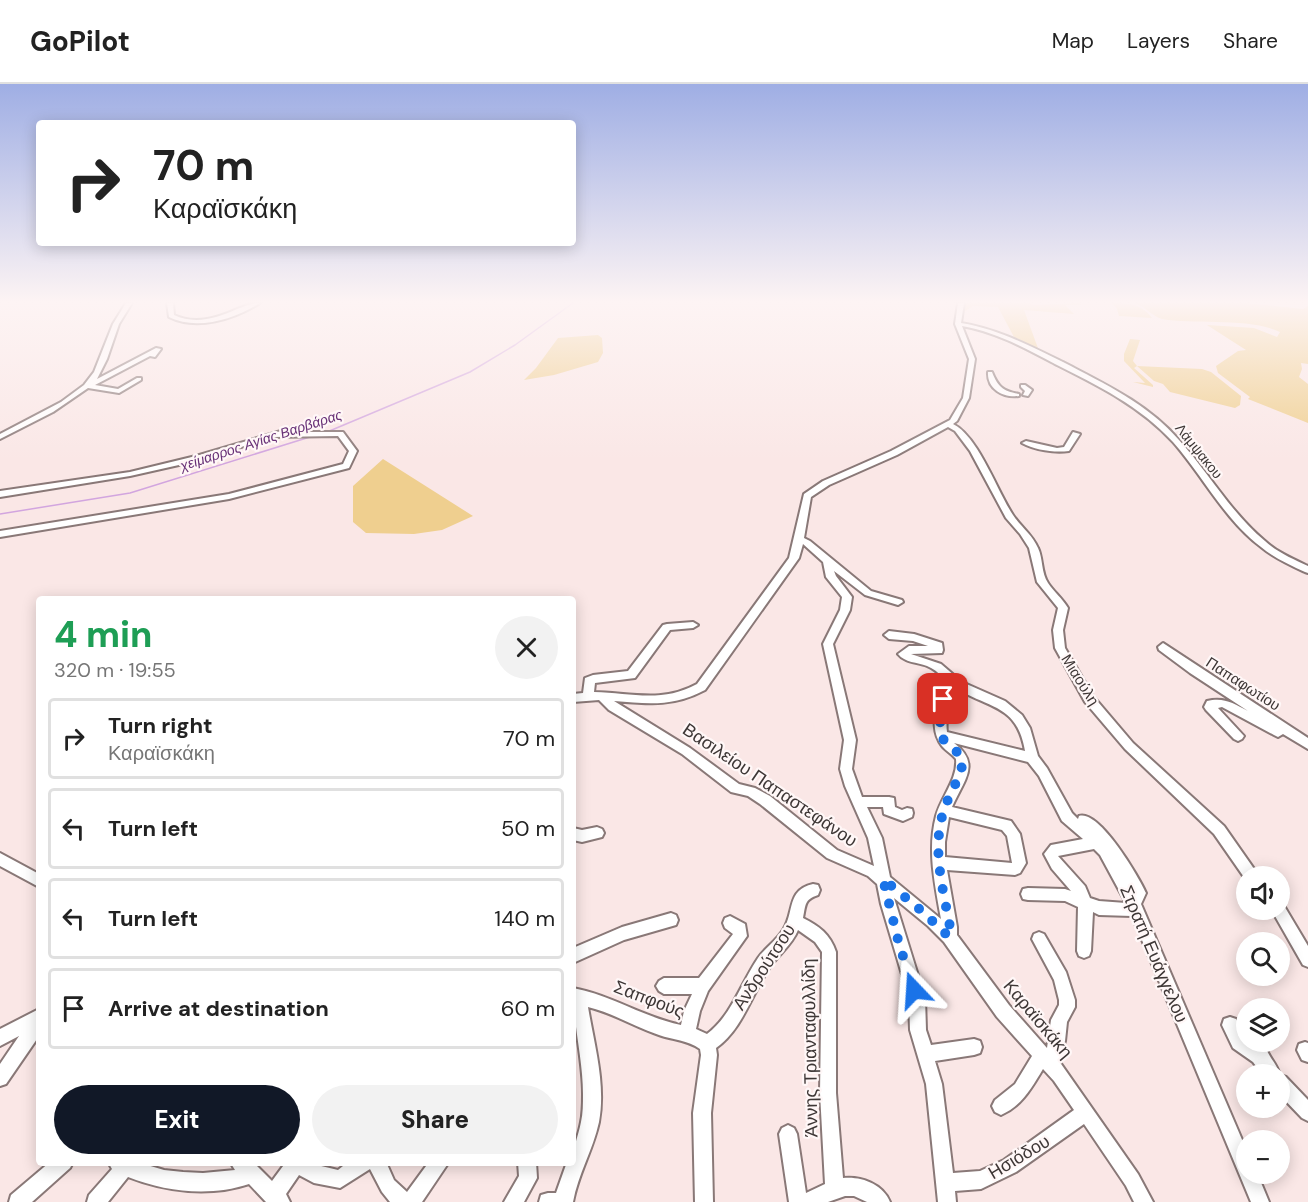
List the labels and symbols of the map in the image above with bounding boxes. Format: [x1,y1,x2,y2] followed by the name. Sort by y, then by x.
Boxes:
[176,405,344,475] water label: χείμαρρος Αγίας Βαρβάρας
[1171,420,1227,482] street label: Λάμψακου
[1056,651,1104,709] street label: Μιαούλη
[1202,652,1284,716] street label: Παπαφωτίου
[917,673,968,724] pin
[678,718,862,852] street label: Βασιλείου Παπαστεφάνου
[1114,882,1194,1026] street label: Στρατή Ευάγγελου
[727,919,801,1015] street label: Ανδρούτσου
[796,958,824,1138] street label: Άννης Τριανταφυλλίδη
[882,958,946,1022] position arrow
[998,974,1078,1064] street label: Καραϊσκάκη
[610,975,688,1023] street label: Σαπφούς
[984,1129,1054,1185] street label: Ησιόδου

